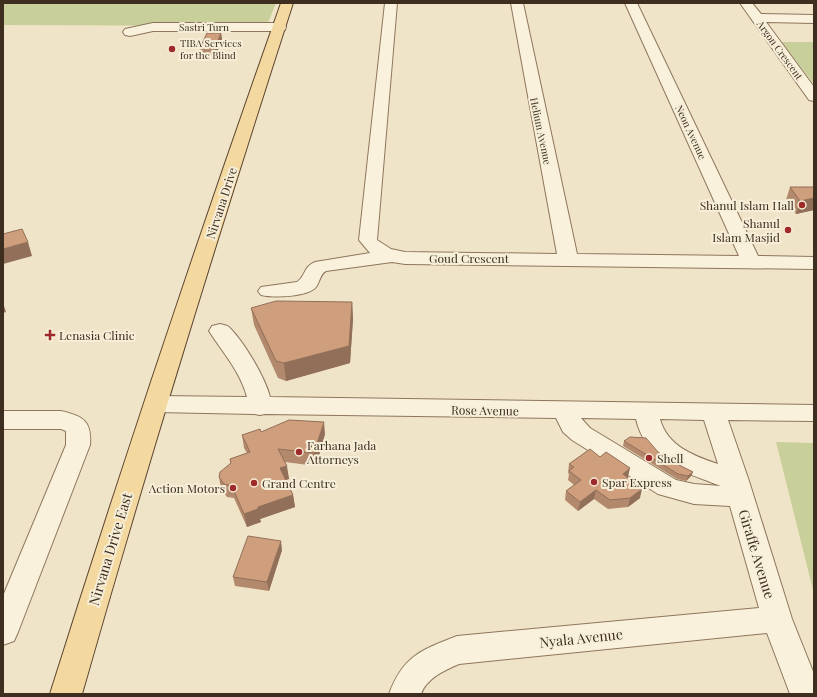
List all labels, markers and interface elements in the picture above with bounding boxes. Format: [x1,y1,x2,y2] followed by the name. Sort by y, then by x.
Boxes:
[753,17,806,83] street label: Argon Crescent
[179,20,229,34] street label: Sastri Turn
[180,36,242,62] place label: TIBA Services for the Blind
[167,44,177,54] marker: TIBA Services for the Blind
[527,96,555,166] street label: Helium Avenue
[672,103,710,161] street label: Neon Avenue
[202,165,240,241] street label: Nirvana Drive
[700,197,795,213] place label: Shanul Islam Hall
[797,200,807,210] marker: Shanul Islam Hall
[712,215,781,245] place label: Shanul Islam Masjid
[783,225,793,235] marker: Shanul Islam Masjid
[429,250,510,266] street label: Goud Crescent
[59,327,135,343] place label: Lenasia Clinic
[44,329,56,341] marker: Lenasia Clinic
[451,401,519,419] street label: Rose Avenue
[306,437,376,467] place label: Farhana Jada Attorneys
[294,447,304,457] marker: Farhana Jada Attorneys
[657,450,684,466] place label: Shell
[644,453,654,463] marker: Shell
[602,474,672,490] place label: Spar Express
[262,475,336,491] place label: Grand Centre
[589,477,599,487] marker: Spar Express
[249,478,259,488] marker: Grand Centre
[148,480,225,496] place label: Action Motors
[228,483,238,493] marker: Action Motors
[84,489,136,608] street label: Nirvana Drive East
[734,507,780,601] street label: Giraffe Avenue
[538,624,624,652] street label: Nyala Avenue

